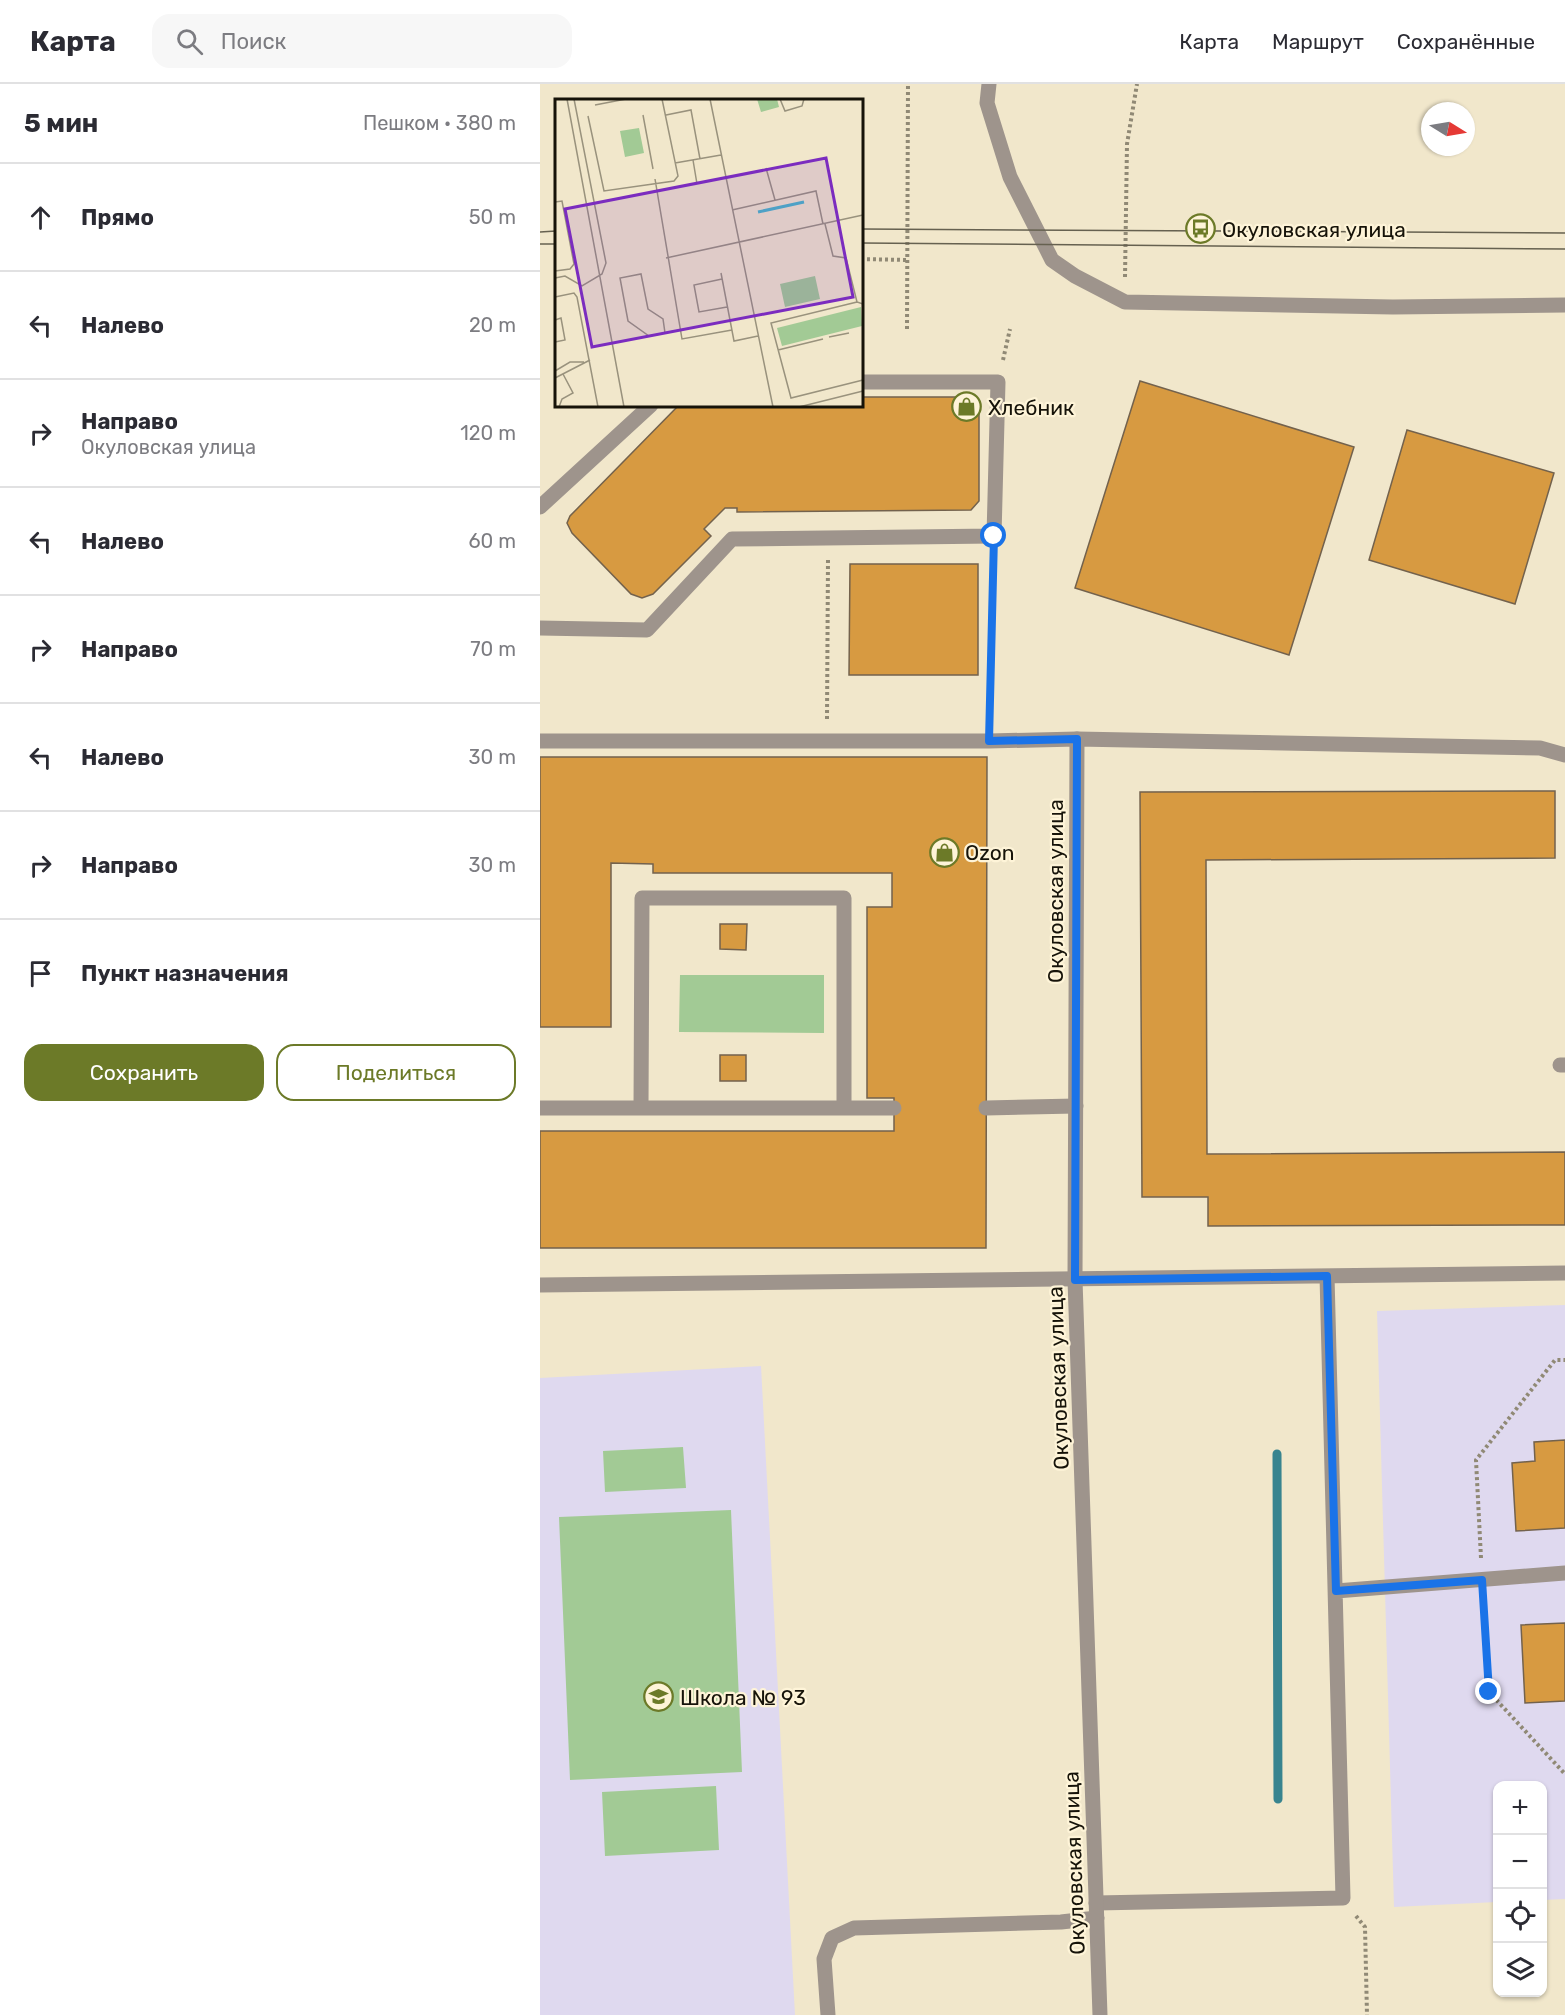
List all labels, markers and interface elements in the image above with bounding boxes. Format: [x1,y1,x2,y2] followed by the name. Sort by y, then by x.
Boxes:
[152,14,572,68] search box
[30,25,116,58] text: Карта
[173,25,206,58] icon: search
[221,28,286,55] text: Поиск
[1179,29,1239,54] text: Карта
[1272,29,1364,54] text: Маршрут
[1397,29,1535,54] text: Сохранённые
[555,99,862,406] inset map
[1421,102,1475,156] north arrow
[24,108,98,139] text: 5 мин
[363,111,516,135] text: Пешком · 380 m
[24,201,57,234] icon: ahead
[81,204,154,231] text: Прямо
[469,205,516,229] text: 50 m
[1185,213,1217,245] bus stop icon: Окуловская улица
[1222,217,1406,242] place label: Окуловская улица
[24,309,57,342] icon: left
[81,312,164,339] text: Налево
[469,313,516,337] text: 20 m
[951,391,983,423] shop icon: Хлебник
[988,395,1074,420] place label: Хлебник
[81,408,178,435] text: Направо
[24,417,57,450] icon: right
[460,421,516,445] text: 120 m
[81,435,256,459] text: Окуловская улица
[980,522,1006,548] route start
[24,525,57,558] icon: left
[81,528,164,555] text: Налево
[469,529,516,553] text: 60 m
[24,633,57,666] icon: right
[81,636,178,663] text: Направо
[470,637,516,661] text: 70 m
[24,741,57,774] icon: left
[81,744,164,771] text: Налево
[469,745,516,769] text: 30 m
[1043,799,1068,983] street label: Окуловская улица
[928,836,960,868] shop icon: Ozon
[965,840,1015,865] place label: Ozon
[24,849,57,882] icon: right
[81,852,178,879] text: Направо
[469,853,516,877] text: 30 m
[24,957,57,990] icon: arrive
[81,960,289,987] text: Пункт назначения
[24,1044,264,1101] button: Сохранить
[276,1044,516,1101] button: Поделиться
[1042,1286,1074,1470] street label: Окуловская улица
[1475,1678,1501,1704] route end
[643,1681,675,1713] school or university icon: Школа № 93
[680,1685,806,1710] place label: Школа № 93
[1058,1771,1090,1955] street label: Окуловская улица
[1493,1781,1547,1997] map controls
[1493,1781,1547,1835] button: +
[1493,1835,1547,1889] button: −
[1493,1889,1547,1943] button: locate
[1493,1943,1547,1997] button: layers

